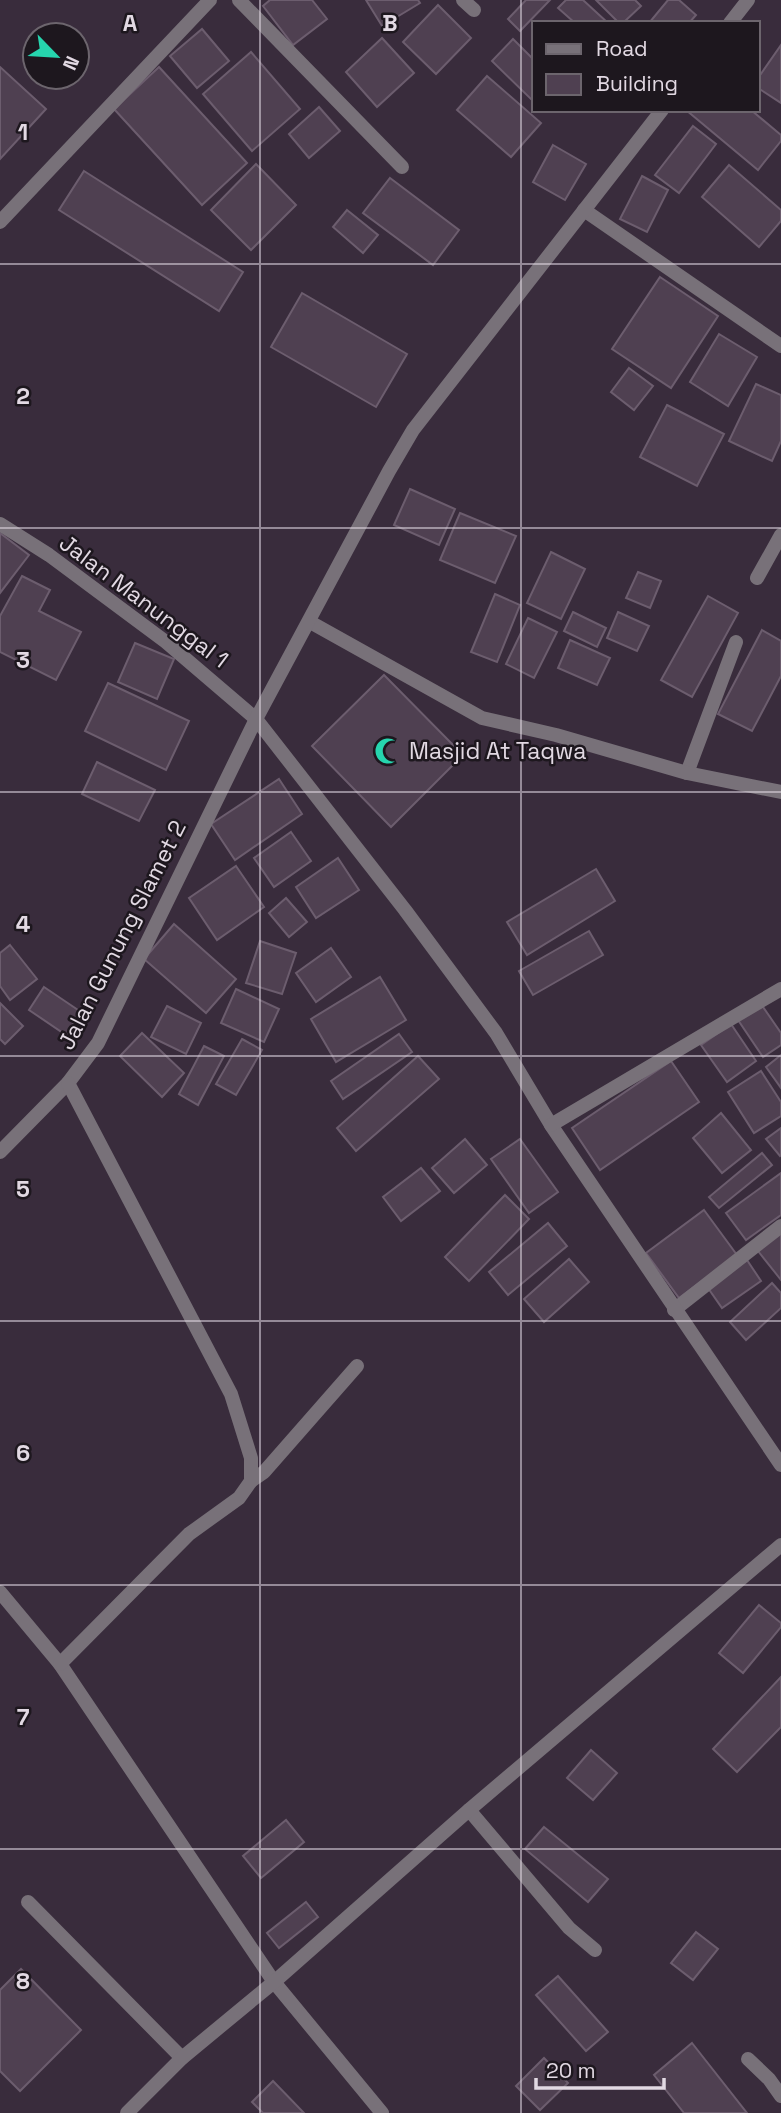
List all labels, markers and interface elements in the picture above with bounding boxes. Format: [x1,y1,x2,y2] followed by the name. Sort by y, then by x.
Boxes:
[123,8,138,38] text: A
[382,8,398,38] text: B
[21,21,91,91] north arrow
[532,21,760,112] legend
[596,35,648,62] text: Road
[57,52,85,74] text: N
[596,70,678,97] text: Building
[18,117,28,147] text: 1
[16,381,30,411] text: 2
[53,528,235,674] street label: Jalan Manunggal 1
[16,645,30,675] text: 3
[373,736,403,766] mosque icon: Masjid At Taqwa
[409,736,587,766] place label: Masjid At Taqwa
[51,815,193,1055] street label: Jalan Gunung Slamet 2
[16,909,31,939] text: 4
[16,1174,30,1204] text: 5
[16,1438,30,1468] text: 6
[17,1702,30,1732] text: 7
[16,1966,30,1996] text: 8
[536,2046,664,2090] scale bar
[546,2057,596,2084] text: 20 m

